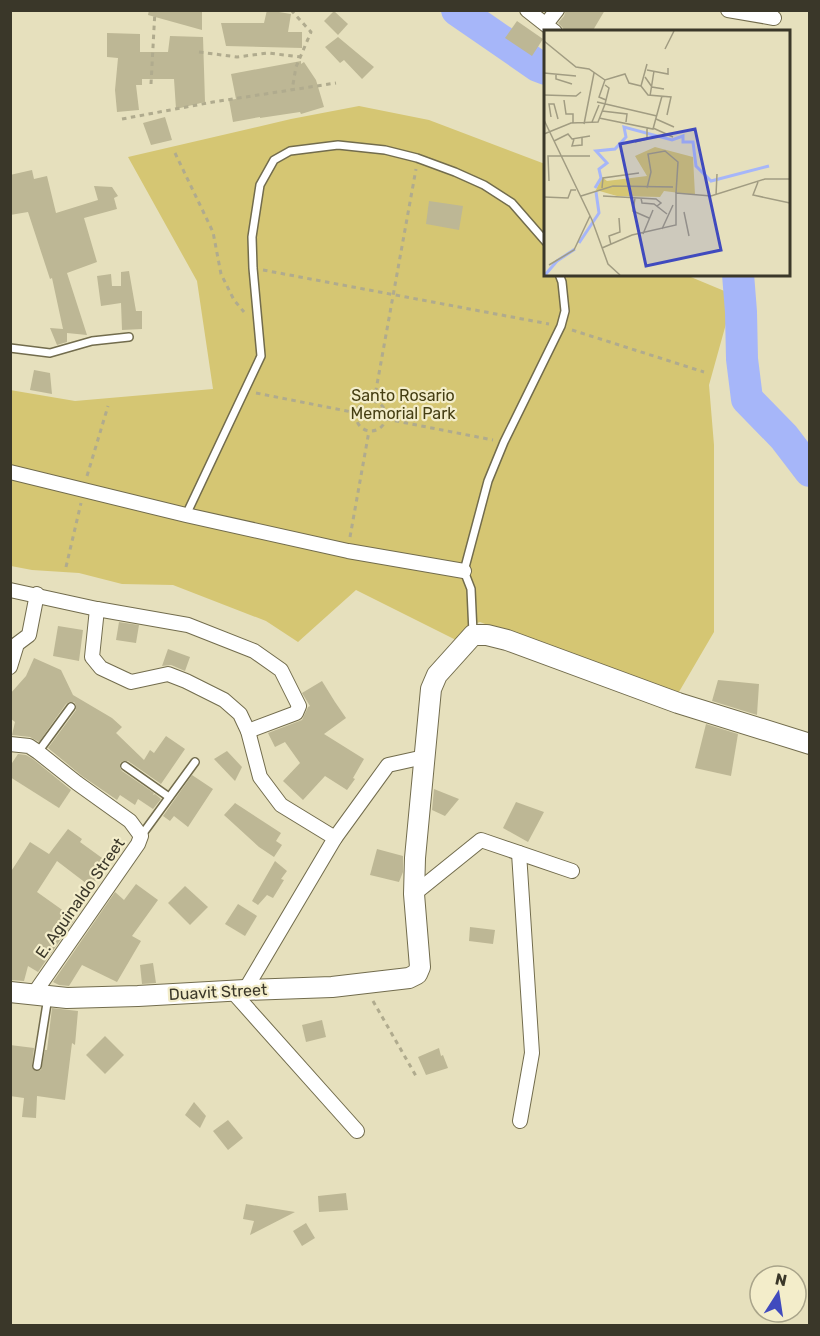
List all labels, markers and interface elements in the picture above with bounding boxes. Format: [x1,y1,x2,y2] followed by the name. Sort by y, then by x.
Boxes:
[544,30,790,276] inset map
[351,386,456,423] park label: Santo Rosario Memorial Park
[31,834,129,962] street label: E. Aguinaldo Street
[168,980,268,1004] street label: Duavit Street
[748,1264,808,1324] north arrow
[773,1269,789,1290] text: N

